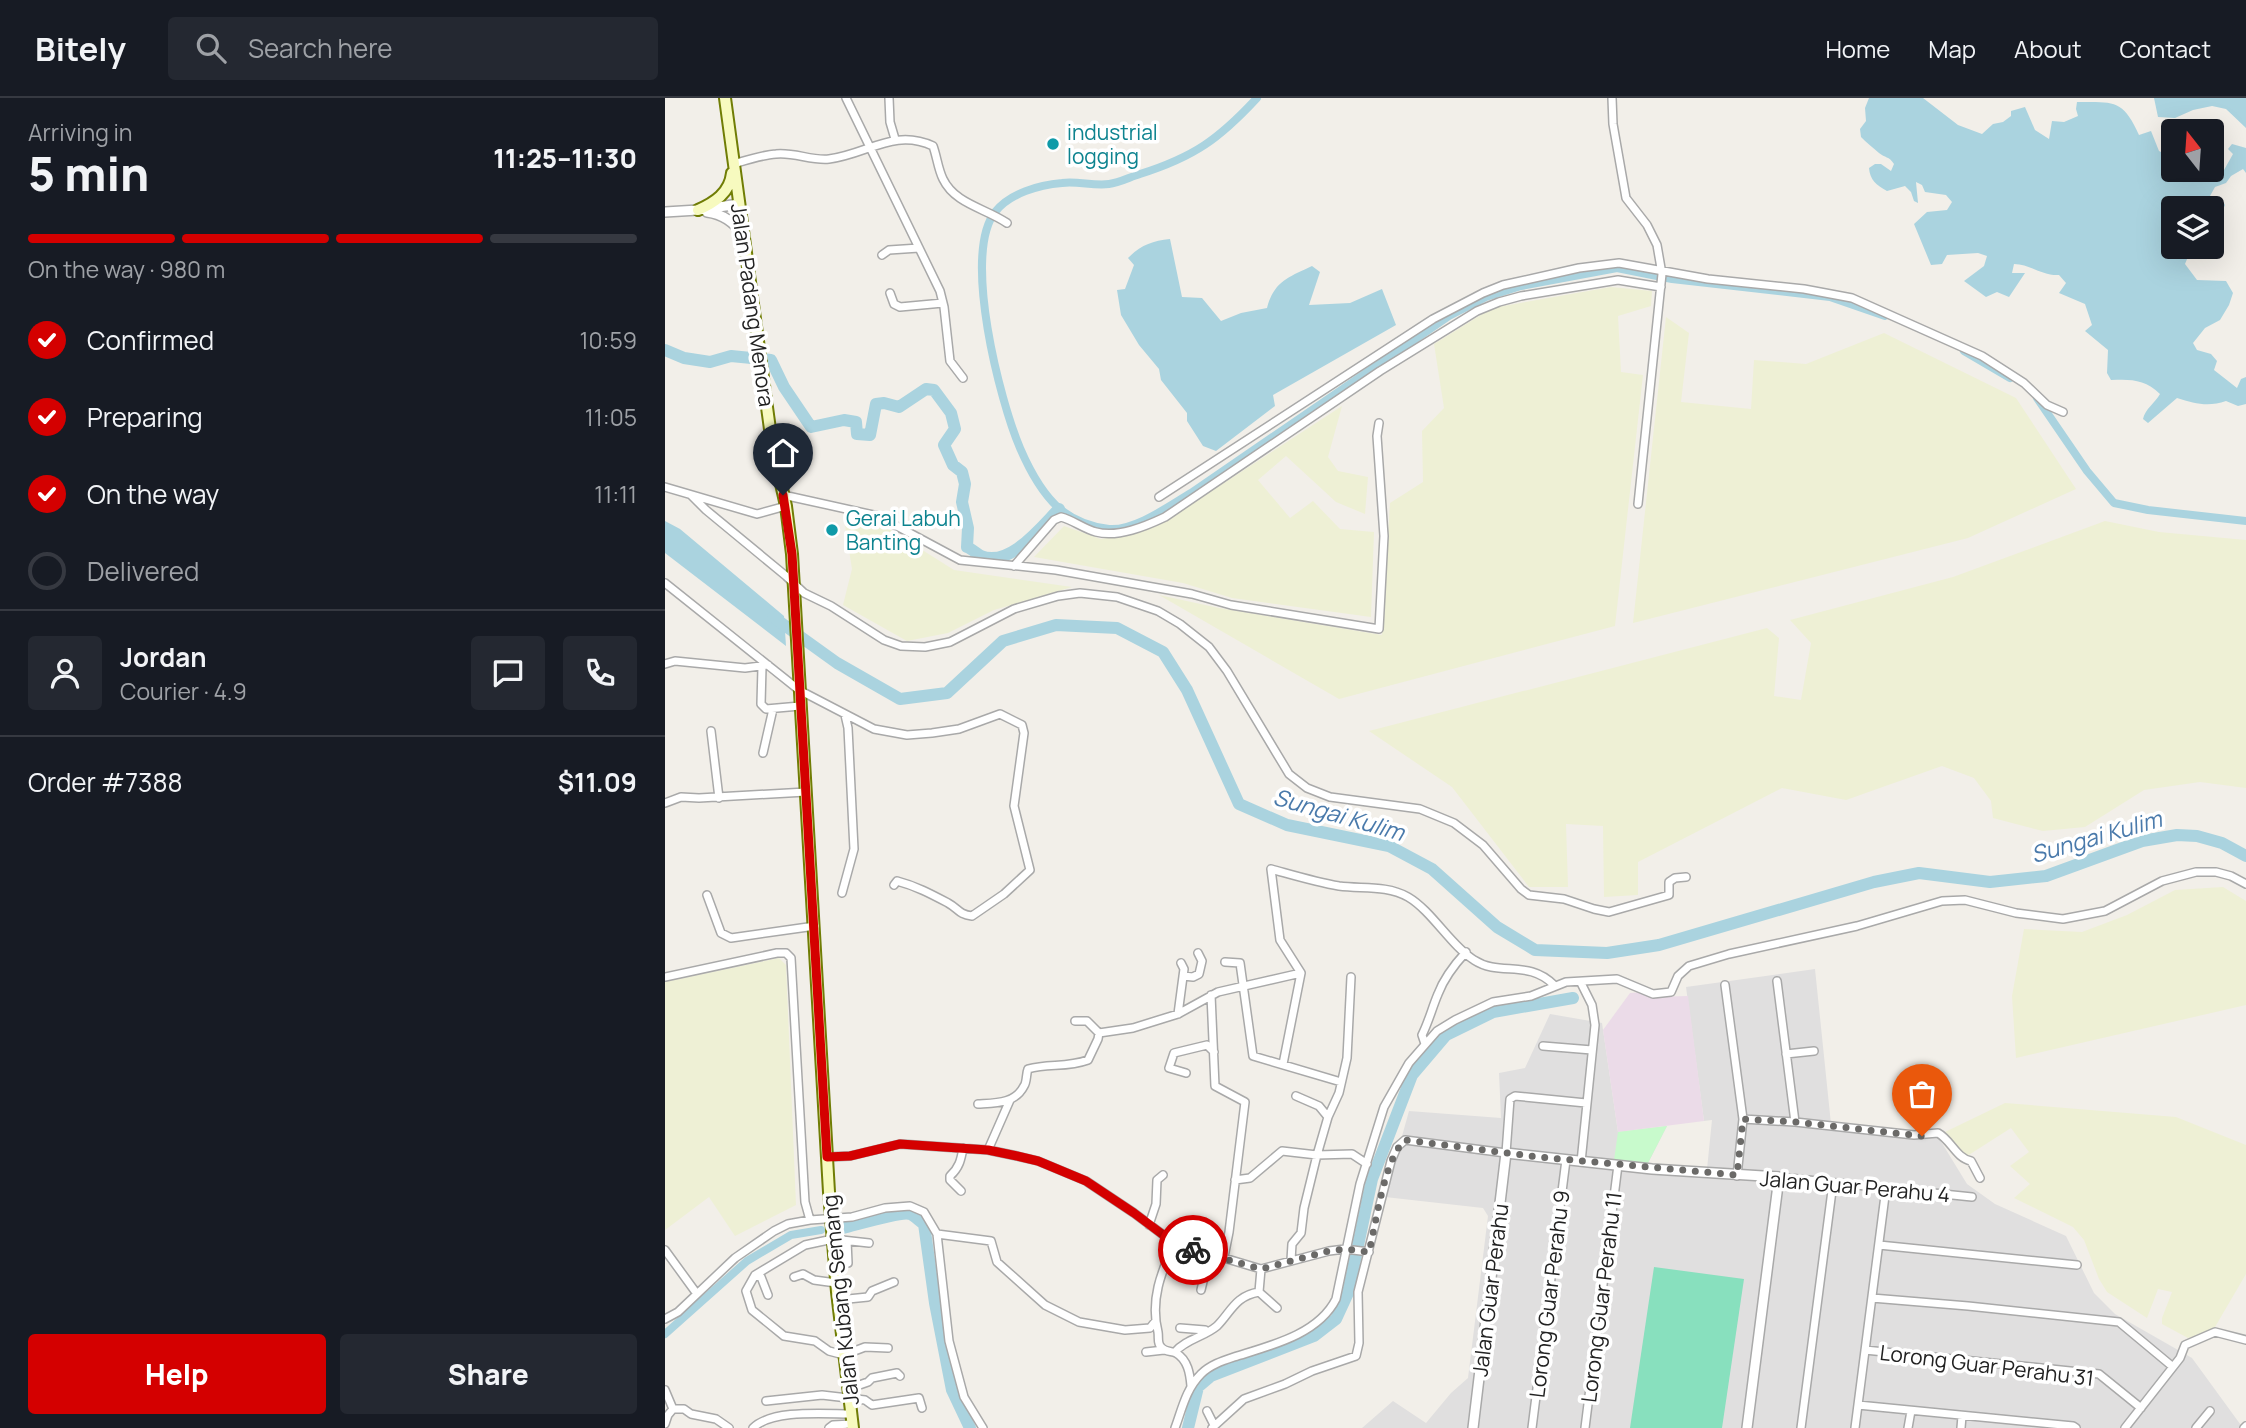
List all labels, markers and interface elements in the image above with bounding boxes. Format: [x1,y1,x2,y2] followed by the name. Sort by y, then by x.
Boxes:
[168,17,658,80] search box
[35,26,126,71] text: Bitely
[192,29,230,67] icon: search
[248,30,393,66] text: Search here
[1825,32,1890,65] text: Home
[1928,32,1976,65] text: Map
[2014,32,2082,65] text: About
[2120,32,2211,65] text: Contact
[28,116,133,148] text: Arriving in
[1067,118,1158,170] place label: industrial logging
[2161,119,2224,182] north arrow
[2161,119,2224,259] map controls
[1045,136,1061,152] marker: industrial logging
[493,140,637,176] text: 11:25–11:30
[28,142,149,205] text: 5 min
[2161,196,2224,259] button: layers
[725,202,781,408] street label: Jalan Padang Menora
[28,253,225,285] text: On the way · 980 m
[28,321,66,359] icon: check
[87,322,214,358] text: Confirmed
[580,324,637,356] text: 10:59
[28,398,66,436] icon: check
[87,399,203,435] text: Preparing
[585,401,637,433] text: 11:05
[753,423,813,495] pin
[764,434,802,472] icon: home
[28,475,66,513] icon: check
[87,476,219,512] text: On the way
[594,478,637,510] text: 11:11
[846,504,961,556] place label: Gerai Labuh Banting
[824,522,840,538] marker: Gerai Labuh Banting
[87,553,199,589] text: Delivered
[28,636,102,710] button: person
[471,636,545,710] button: chat
[563,636,637,710] button: phone
[120,639,206,675] text: Jordan
[120,675,247,707] text: Courier · 4.9
[28,764,183,800] text: Order #7388
[558,764,637,800] text: $11.09
[1270,780,1410,848] water label: Sungai Kulim
[2027,802,2167,870] water label: Sungai Kulim
[1892,1064,1952,1136] pin
[1903,1075,1941,1113] icon: bag
[1759,1164,1951,1208] street label: Jalan Guar Perahu 4
[1522,1189,1576,1399] street label: Lorong Guar Perahu 9
[1574,1190,1628,1404] street label: Lorong Guar Perahu 11
[815,1193,865,1407] street label: Jalan Kubang Semang
[1466,1202,1514,1378] street label: Jalan Guar Perahu
[1158,1215,1228,1285] courier
[1174,1231,1212,1269] icon: bike
[28,1334,326,1414] button: Help
[340,1334,637,1414] button: Share
[1878,1338,2096,1392] street label: Lorong Guar Perahu 31

